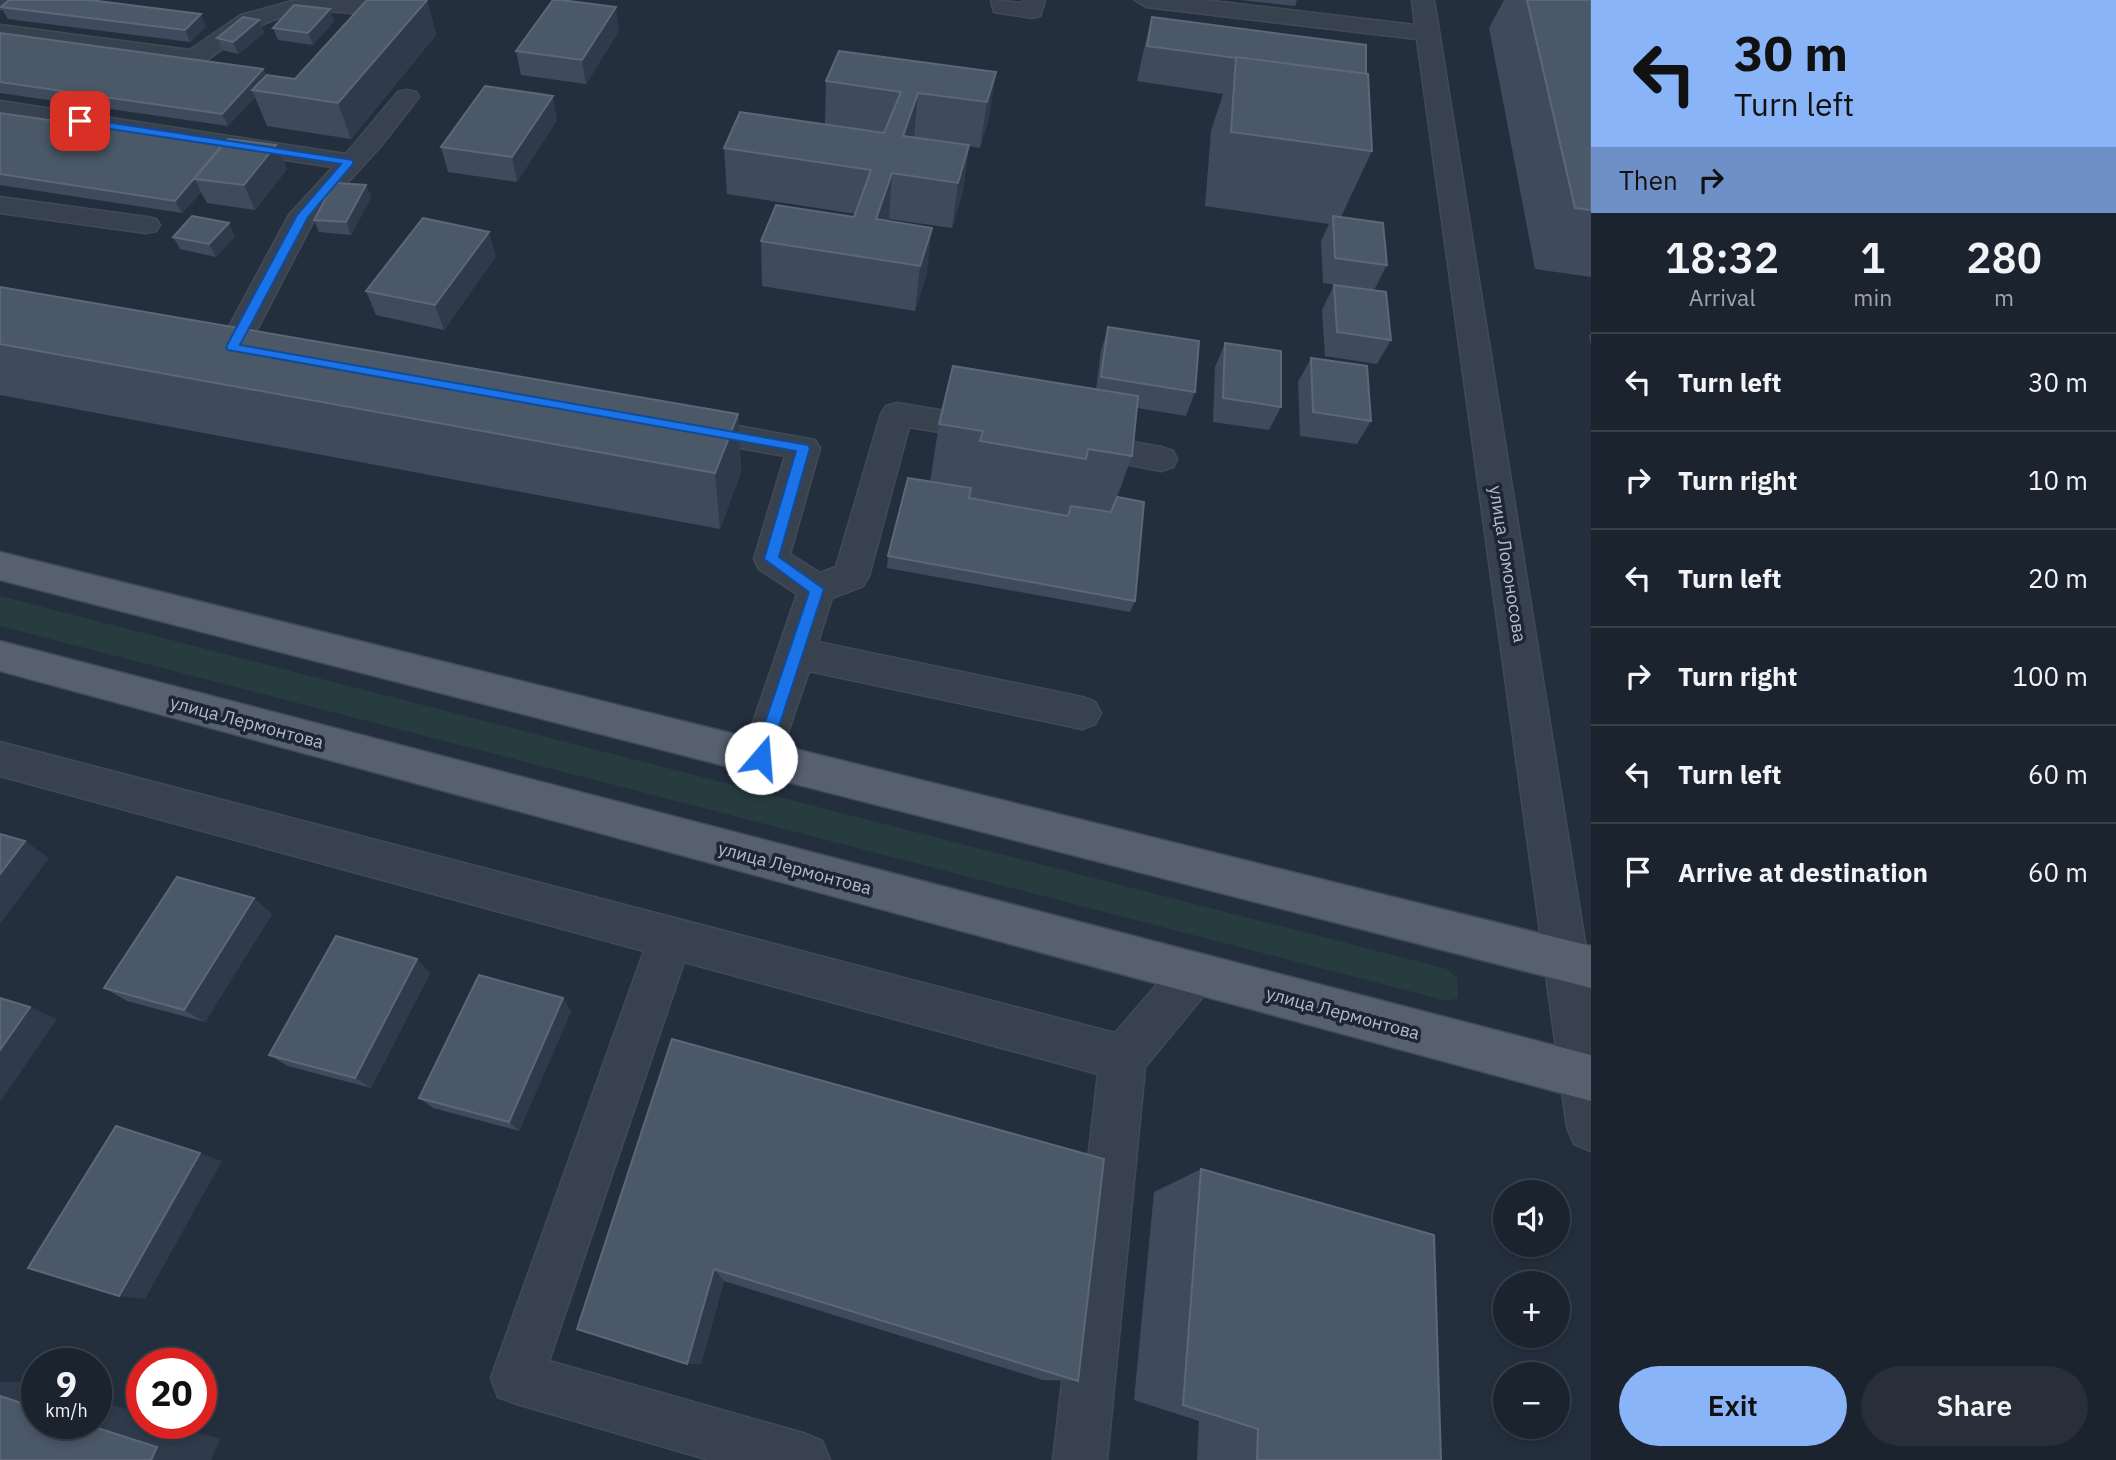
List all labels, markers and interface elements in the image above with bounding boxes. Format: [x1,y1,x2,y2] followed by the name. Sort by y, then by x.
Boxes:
[1734,21,1848,84] text: 30 m
[1619,28,1710,119] icon: left
[1734,83,1854,125] text: Turn left
[50,91,110,151] pin
[61,102,99,140] icon: arrive
[1692,161,1730,199] icon: right
[1619,163,1678,197] text: Then
[1665,230,1779,285] text: 18:32
[1860,230,1885,285] text: 1
[1966,230,2042,285] text: 280
[1689,282,1756,312] text: Arrival
[1853,282,1892,312] text: min
[1994,282,2014,312] text: m
[1619,363,1657,401] icon: left
[1678,365,1781,399] text: Turn left
[2028,365,2088,399] text: 30 m
[1619,461,1657,499] icon: right
[1678,463,1797,497] text: Turn right
[2028,463,2088,497] text: 10 m
[1484,484,1532,644] street label: улица Ломоносова
[1619,559,1657,597] icon: left
[1678,561,1781,595] text: Turn left
[2028,561,2088,595] text: 20 m
[1619,657,1657,695] icon: right
[1678,659,1797,693] text: Turn right
[2012,659,2088,693] text: 100 m
[168,690,327,754] street label: улица Лермонтова
[724,721,798,795] position arrow
[1619,755,1657,793] icon: left
[1678,757,1781,791] text: Turn left
[2028,757,2088,791] text: 60 m
[716,836,875,900] street label: улица Лермонтова
[1619,853,1657,891] icon: arrive
[1678,855,1928,889] text: Arrive at destination
[2028,855,2088,889] text: 60 m
[1264,981,1423,1045] street label: улица Лермонтова
[1493,1180,1570,1439] map controls
[1493,1180,1570,1257] button: sound
[1493,1271,1570,1348] button: +
[126,1348,217,1439] speed limit sign: 20
[56,1361,77,1407] text: 9
[1493,1362,1570,1439] button: −
[1619,1366,1847,1446] button: Exit
[1861,1366,2088,1446] button: Share
[45,1399,88,1422] text: km/h

